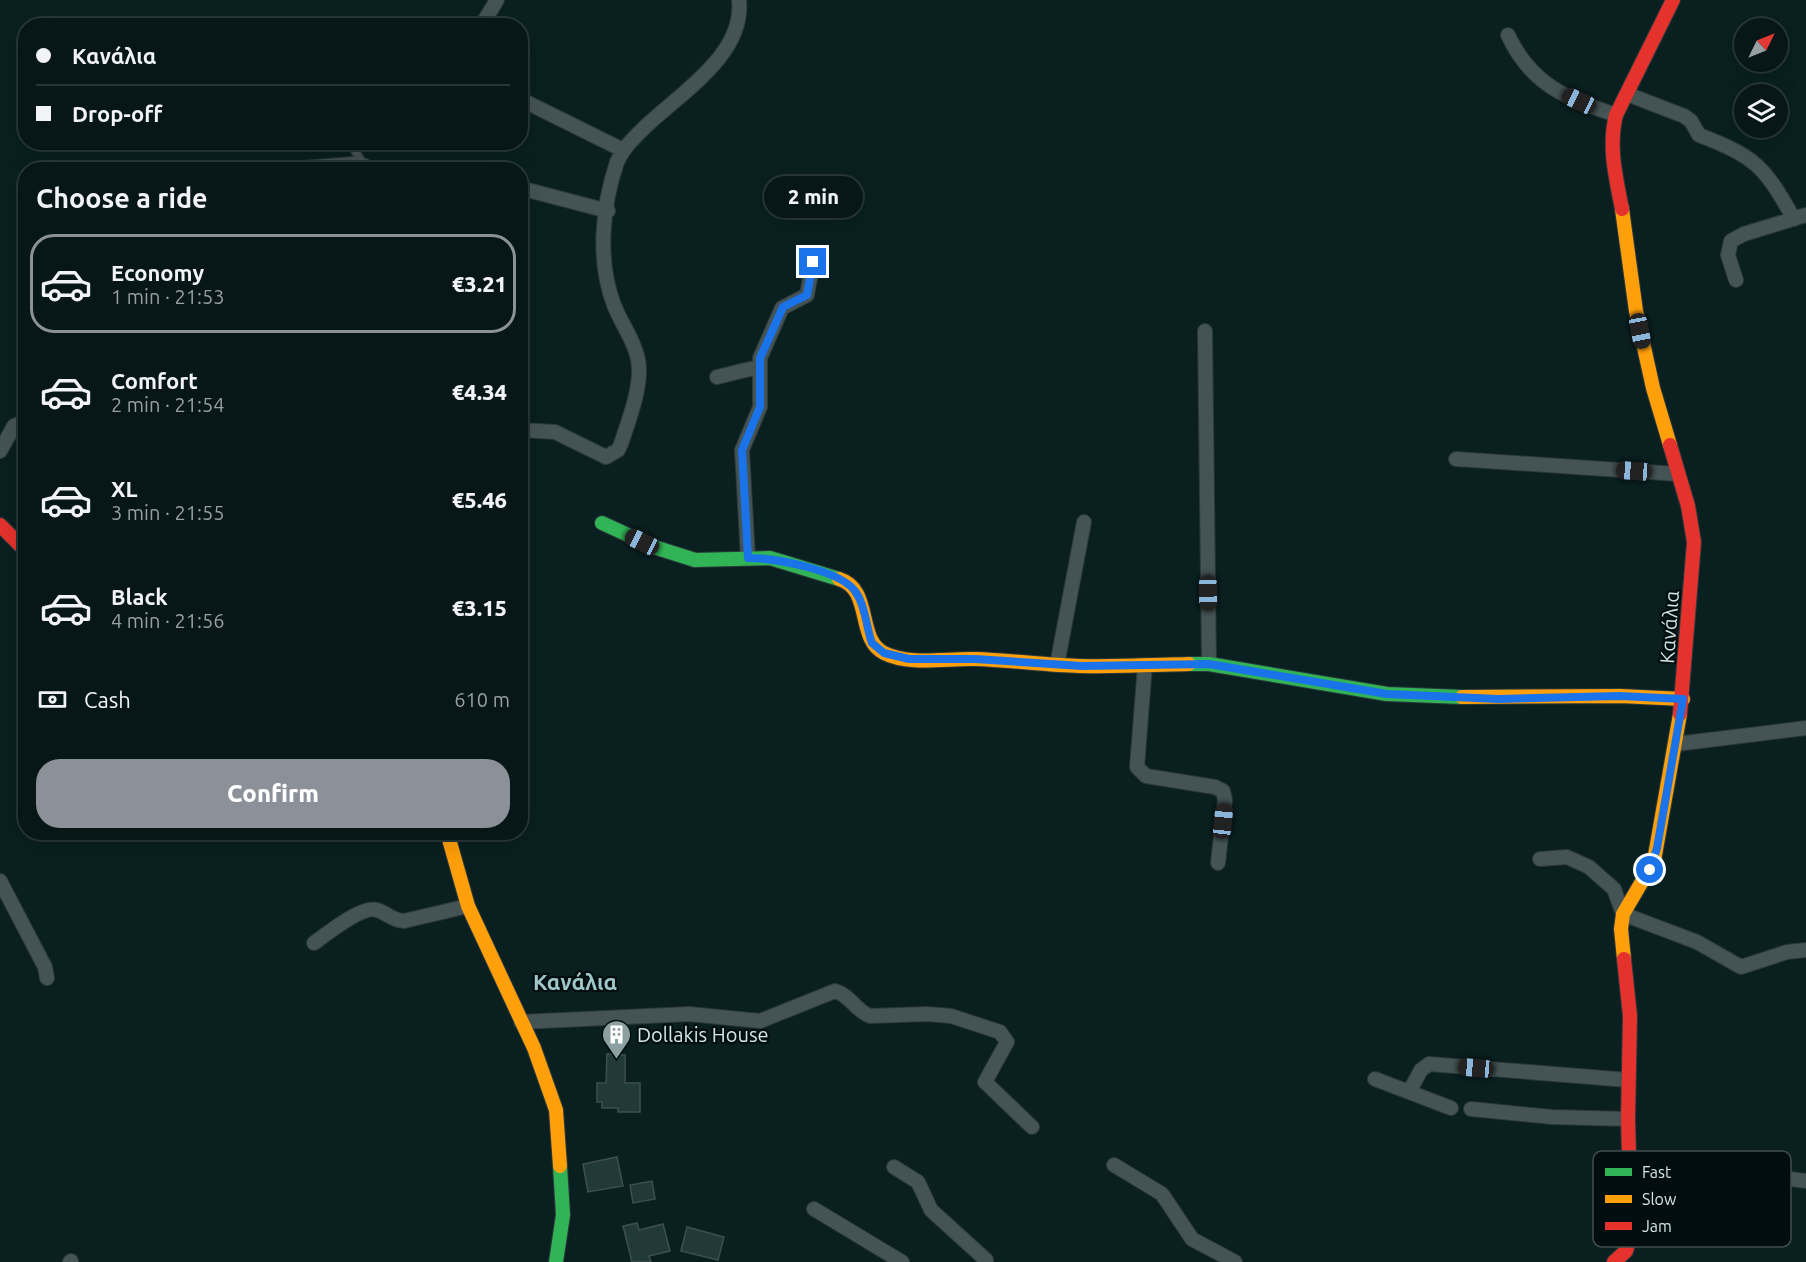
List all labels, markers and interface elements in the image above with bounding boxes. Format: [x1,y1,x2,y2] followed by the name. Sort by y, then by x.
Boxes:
[1734,18,1788,72] north arrow
[1734,18,1788,138] map controls
[72,43,156,68] text: Κανάλια
[1734,84,1788,138] button: layers
[1559,85,1599,117] car
[72,101,162,126] text: Drop-off
[764,175,862,217] callout: 2 min
[36,183,208,213] text: Choose a ride
[788,185,839,208] text: 2 min
[799,248,826,275] route end
[39,257,93,311] icon: car
[111,260,204,285] text: Economy
[452,271,507,296] text: €3.21
[111,285,225,308] text: 1 min · 21:53
[1628,312,1652,350] car
[39,365,93,419] icon: car
[111,368,198,393] text: Comfort
[452,379,507,404] text: €4.34
[111,393,225,416] text: 2 min · 21:54
[1615,461,1653,481] car
[39,473,93,527] icon: car
[111,476,138,501] text: XL
[452,487,507,512] text: €5.46
[111,501,225,524] text: 3 min · 21:55
[622,526,662,558] car
[1199,575,1217,611] car
[39,581,93,635] icon: car
[111,584,168,609] text: Black
[1655,590,1683,664] street label: Κανάλια
[452,595,507,620] text: €3.15
[111,609,225,632] text: 4 min · 21:56
[36,683,69,716] icon: cash
[84,687,131,712] text: Cash
[454,688,510,711] text: 610 m
[36,759,510,828] button: Confirm
[1212,802,1234,840] car
[1636,856,1663,883] route start
[533,969,618,994] district label: Κανάλια
[600,1018,632,1060] building icon: Dollakis House
[637,1023,769,1046] place label: Dollakis House
[1457,1057,1495,1079] car
[1593,1151,1791,1247] legend
[1642,1163,1672,1181] text: Fast
[1642,1190,1677,1208] text: Slow
[1642,1217,1672,1235] text: Jam

